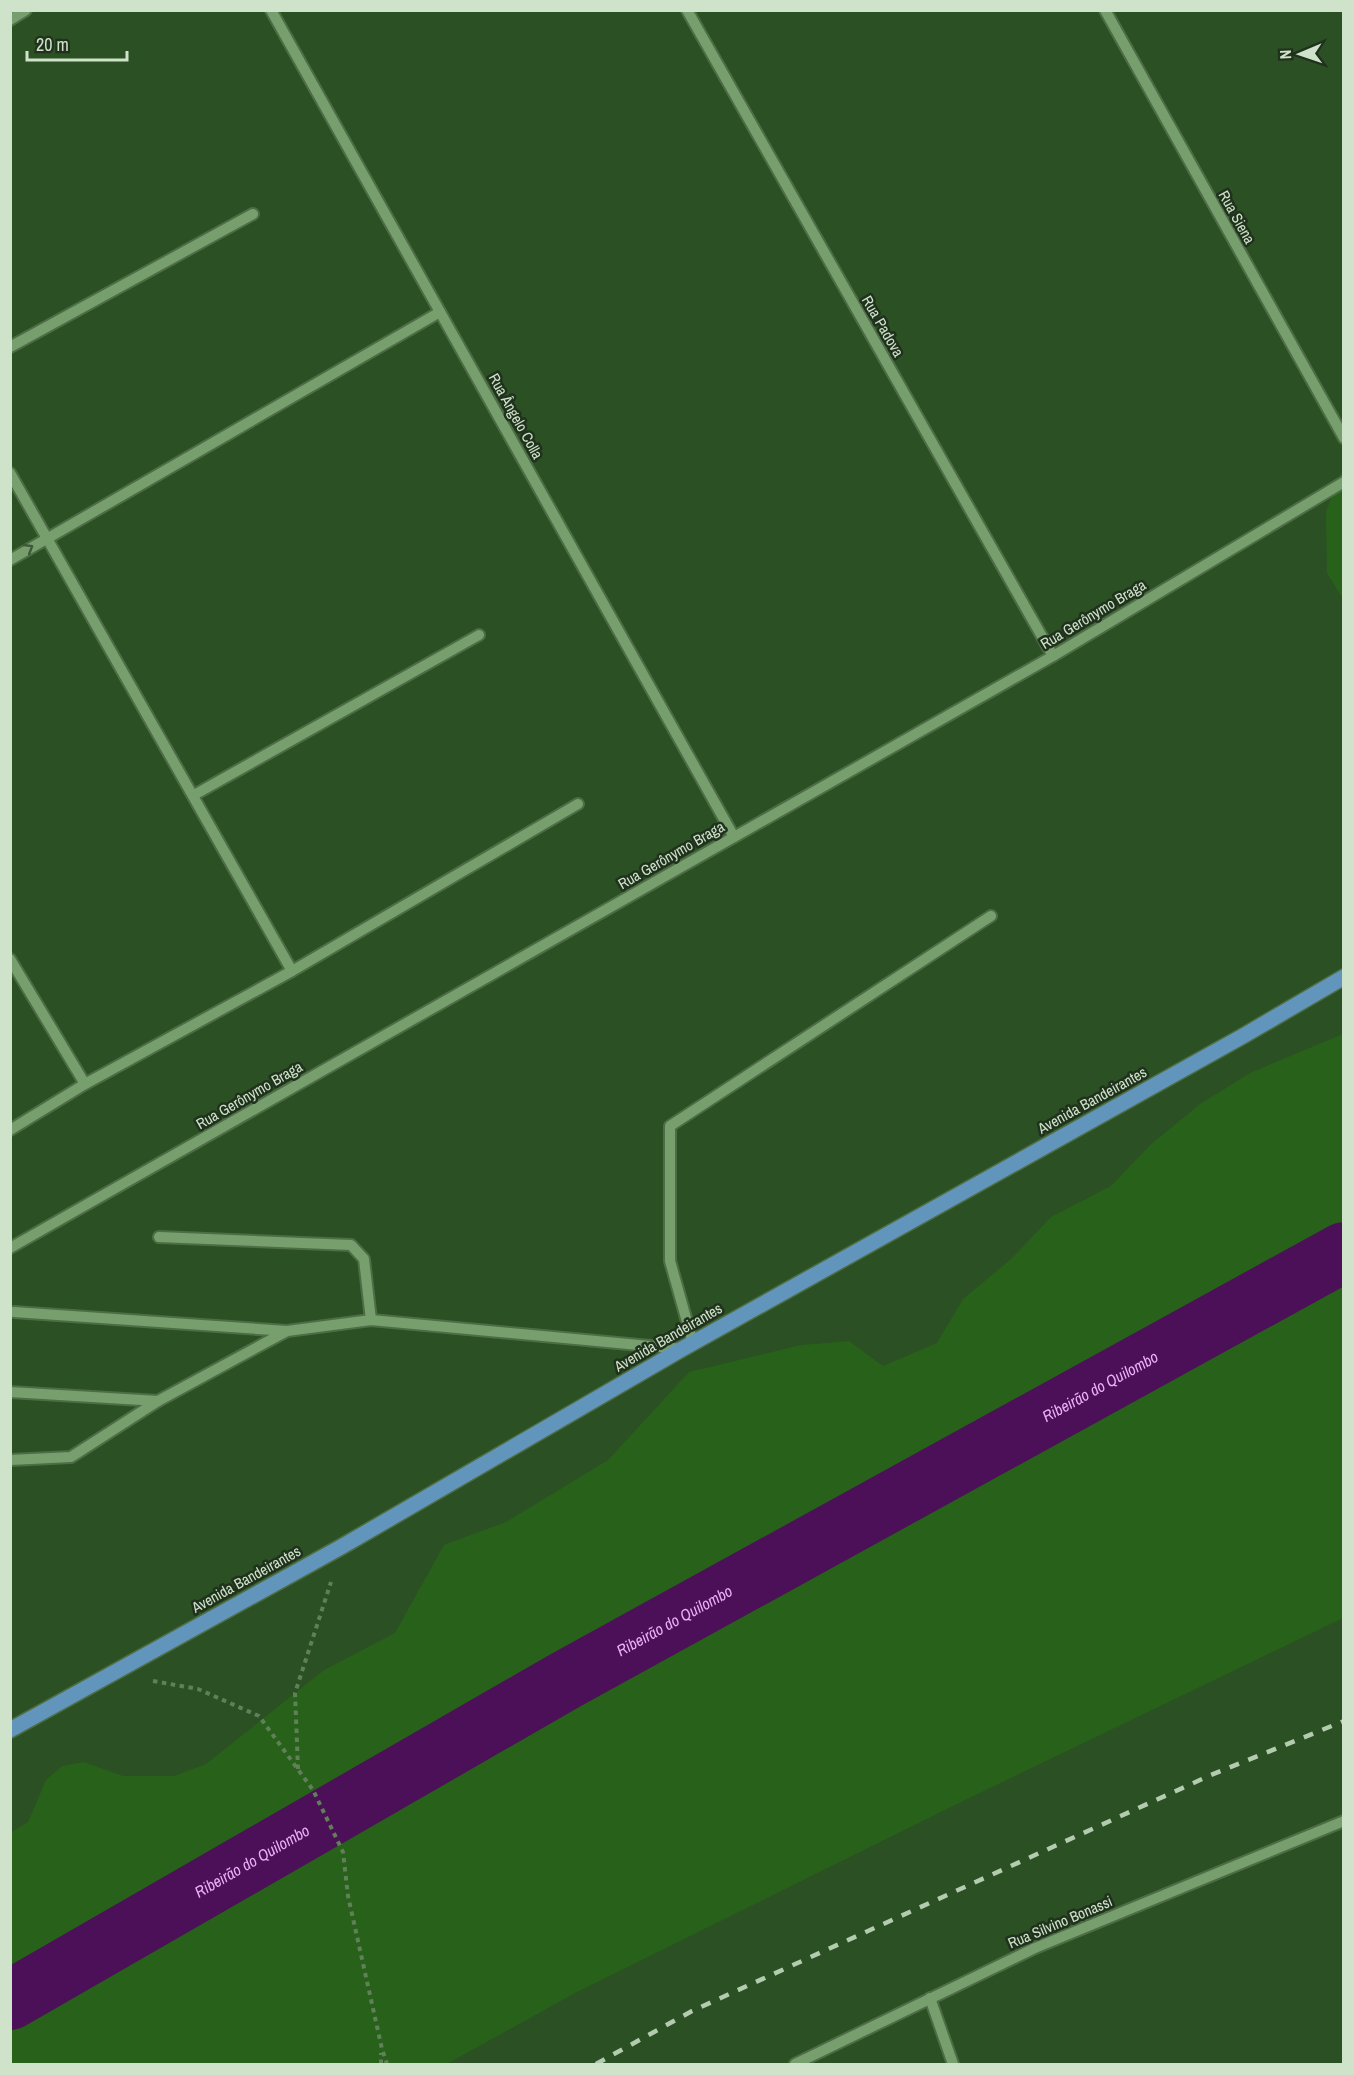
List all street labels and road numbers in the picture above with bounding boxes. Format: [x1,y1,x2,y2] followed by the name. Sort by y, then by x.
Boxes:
[1214,186,1260,248] street label: Rua Siena
[857,291,909,361] street label: Rua Padova
[484,369,548,463] street label: Rua Ângelo Colla
[1036,574,1150,654] street label: Rua Gerônymo Braga
[614,816,728,894] street label: Rua Gerônymo Braga
[192,1056,306,1134] street label: Rua Gerônymo Braga
[1033,1061,1150,1139] street label: Avenida Bandeirantes
[609,1298,726,1377] street label: Avenida Bandeirantes
[187,1540,304,1618] street label: Avenida Bandeirantes
[1005,1891,1115,1953] street label: Rua Silvino Bonassi

